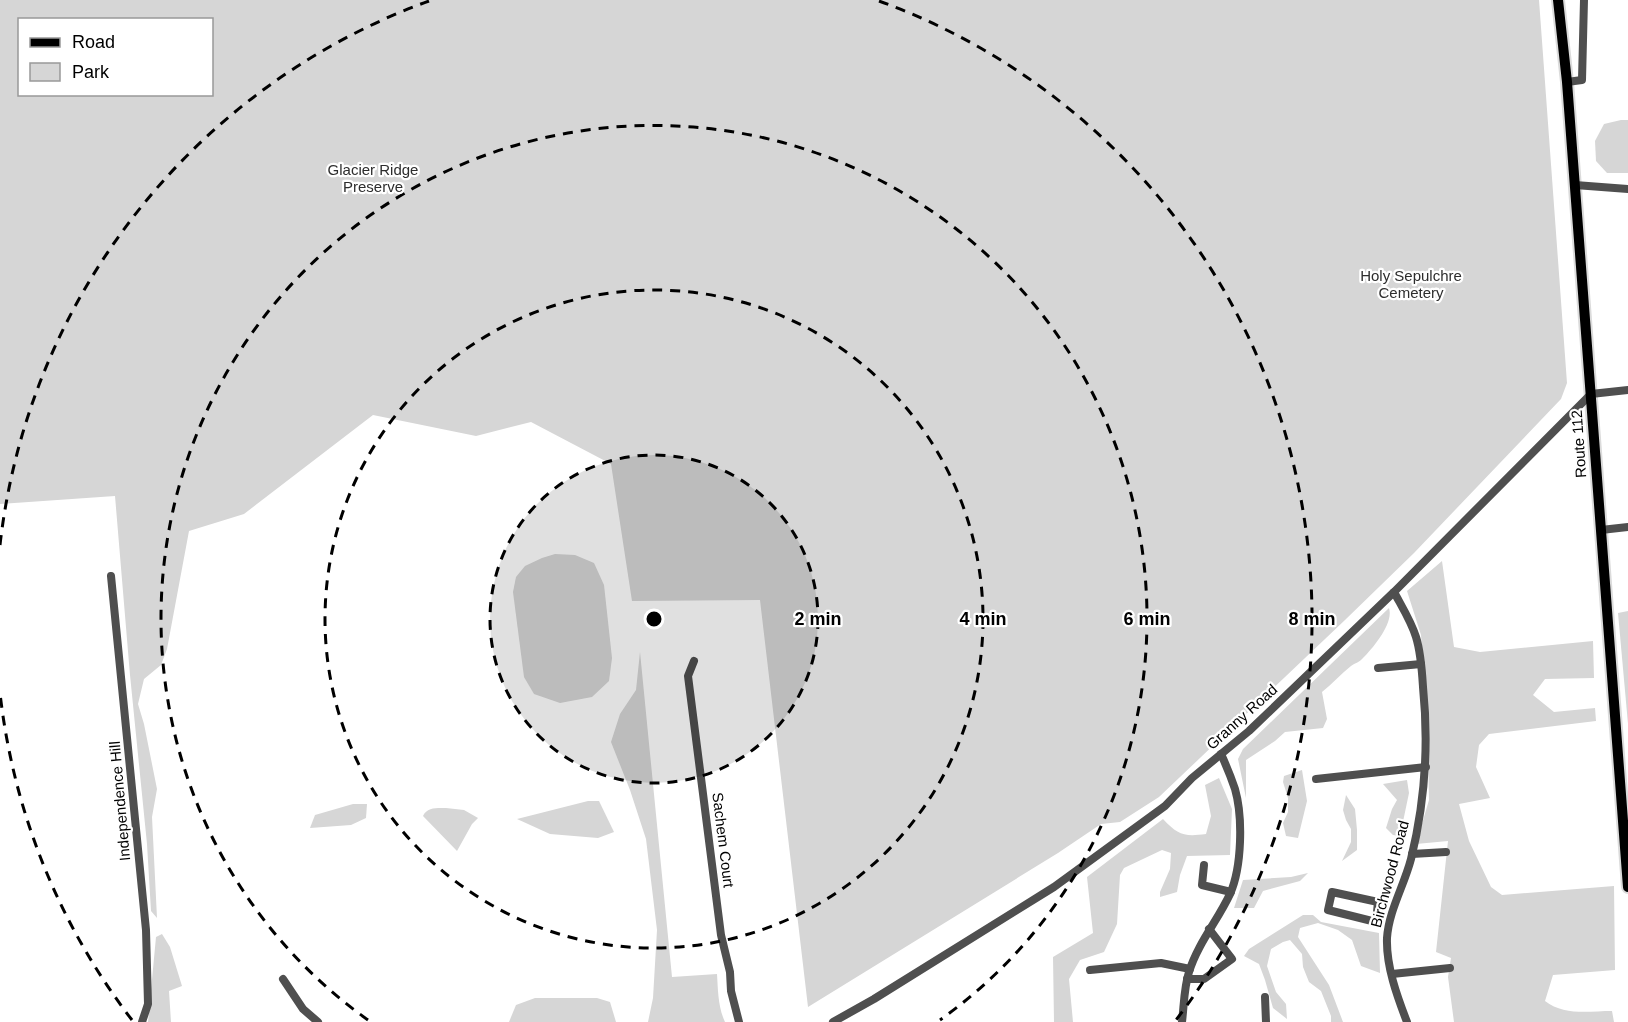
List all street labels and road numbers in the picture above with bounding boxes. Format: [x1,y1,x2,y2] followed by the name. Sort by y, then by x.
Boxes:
[1568,409,1589,479] street label: Route 112
[1203,680,1281,753] street label: Granny Road
[106,740,133,862] street label: Independence Hill
[709,791,738,889] street label: Sachem Court
[1367,819,1412,929] street label: Birchwood Road

